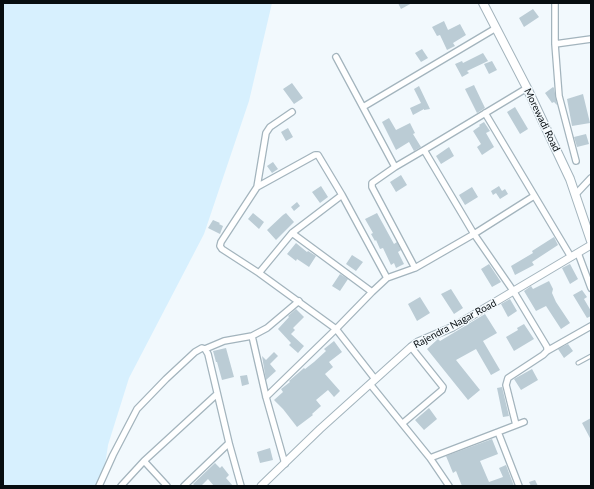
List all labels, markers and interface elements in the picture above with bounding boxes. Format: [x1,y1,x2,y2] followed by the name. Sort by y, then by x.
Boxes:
[521,86,563,154] street label: Morewadi Road
[412,297,498,351] street label: Rajendra Nagar Road

